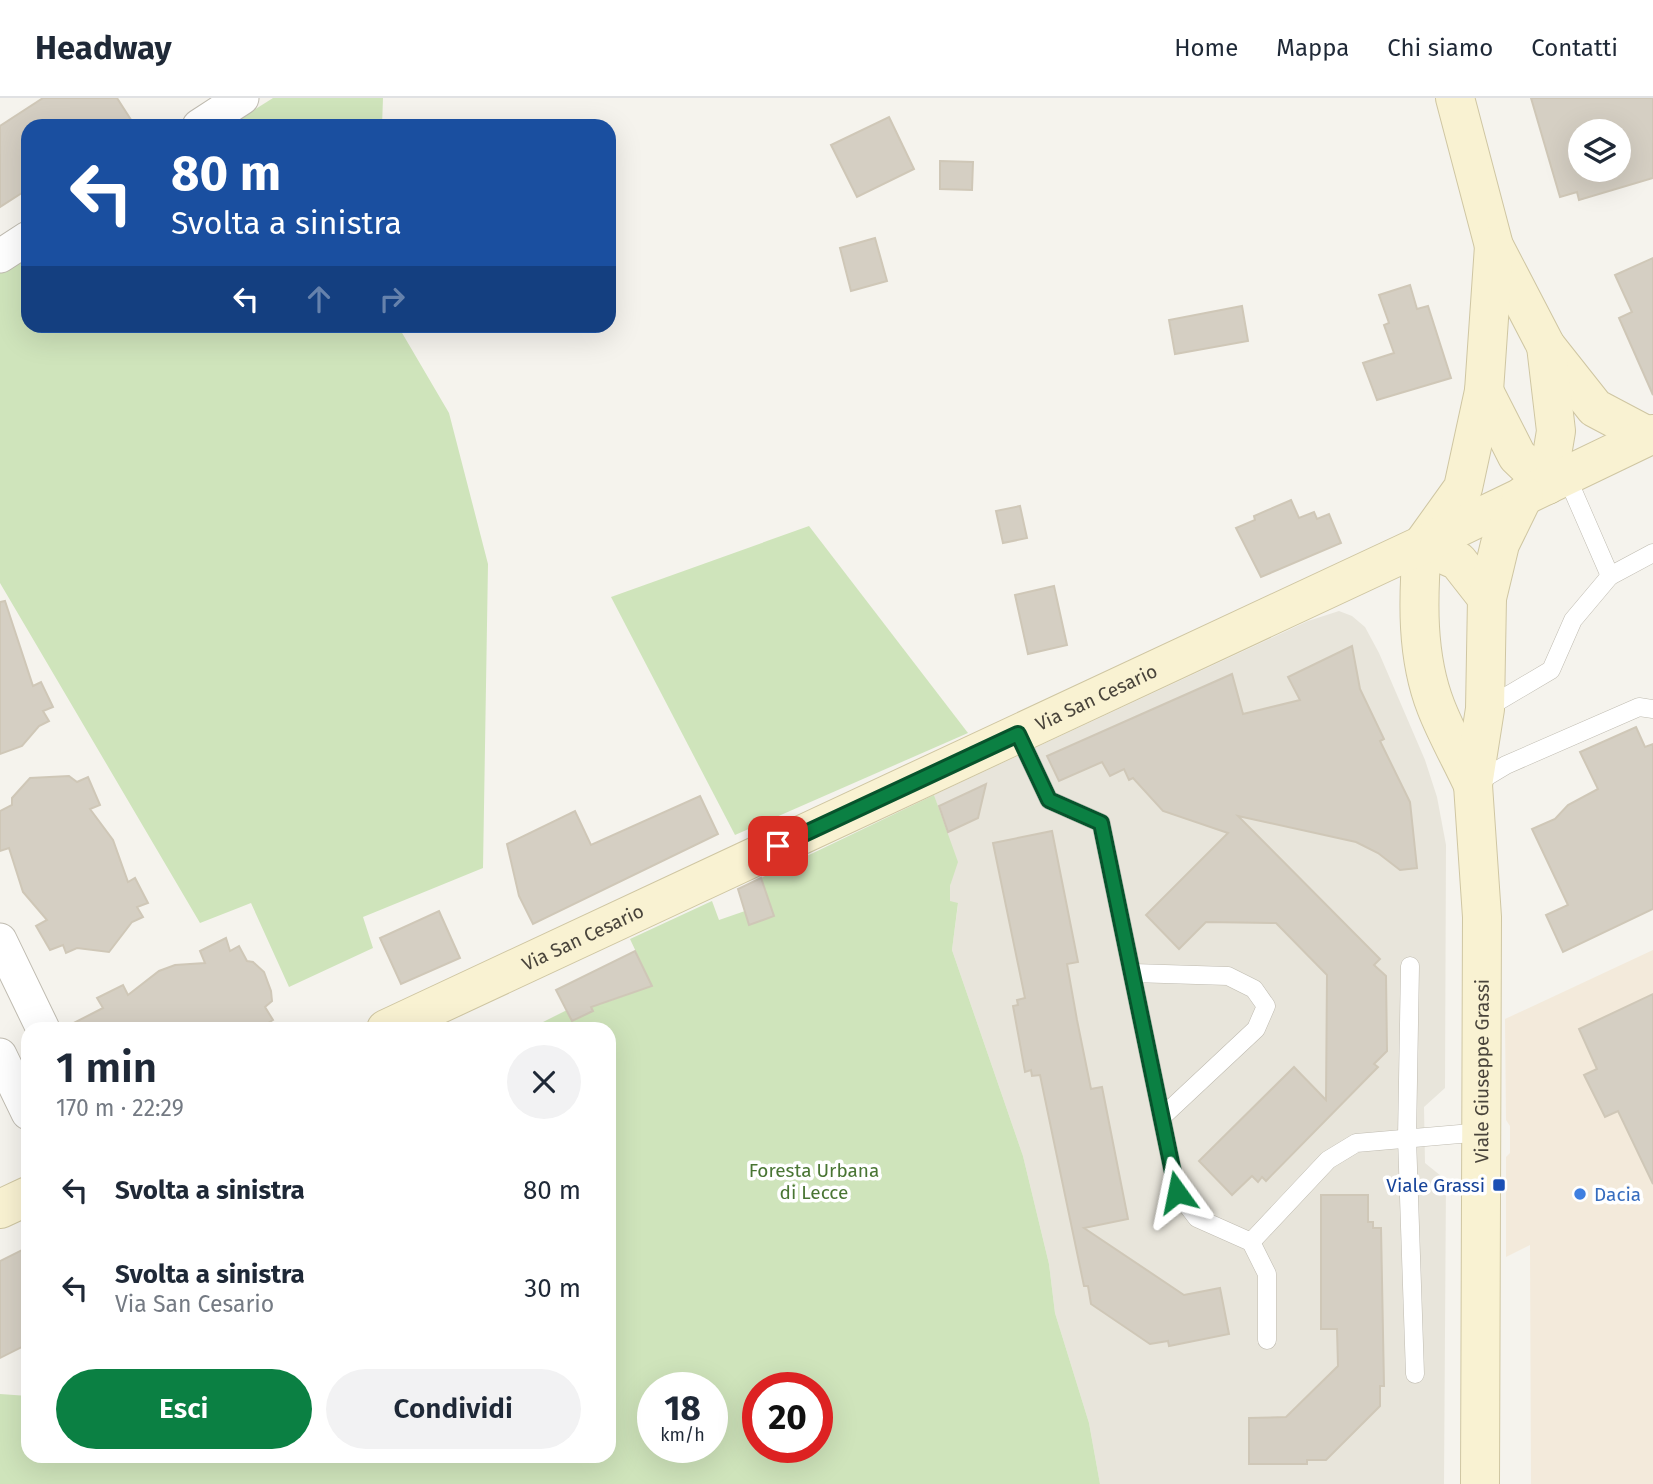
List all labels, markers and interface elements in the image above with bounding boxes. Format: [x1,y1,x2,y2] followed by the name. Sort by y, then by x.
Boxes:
[35,28,172,68] text: Headway
[1174,34,1238,62] text: Home
[1276,34,1349,62] text: Mappa
[1387,34,1493,62] text: Chi siamo
[1531,34,1618,62] text: Contatti
[1568,119,1631,182] map controls
[1568,119,1631,182] button: layers
[171,144,281,203] text: 80 m
[56,147,147,238] icon: left
[171,204,402,242] text: Svolta a sinistra
[227,280,265,318] icon: left
[300,280,338,318] icon: ahead
[373,280,411,318] icon: right
[1032,659,1161,736] street label: Via San Cesario
[748,816,808,876] pin
[759,827,797,865] icon: arrive
[518,899,647,976] street label: Via San Cesario
[1470,979,1494,1163] street label: Viale Giuseppe Grassi
[56,1043,157,1093] text: 1 min
[507,1045,581,1119] button: close
[56,1094,184,1122] text: 170 m · 22:29
[1140,1155,1214,1229] position arrow
[749,1159,879,1204] park label: Foresta Urbana di Lecce
[56,1171,94,1209] icon: left
[1386,1174,1485,1197] place label: Viale Grassi
[115,1175,305,1206] text: Svolta a sinistra
[523,1175,581,1206] text: 80 m
[1491,1177,1507,1193] marker: Viale Grassi
[1594,1183,1641,1206] place label: Dacia
[1572,1186,1588,1202] marker: Dacia
[115,1259,305,1290] text: Svolta a sinistra
[56,1269,94,1307] icon: left
[524,1273,581,1304] text: 30 m
[115,1290,274,1318] text: Via San Cesario
[56,1369,312,1449] button: Esci
[326,1369,581,1449] button: Condividi
[742,1372,833,1463] speed limit sign: 20
[664,1387,701,1429] text: 18
[660,1424,705,1446] text: km/h

